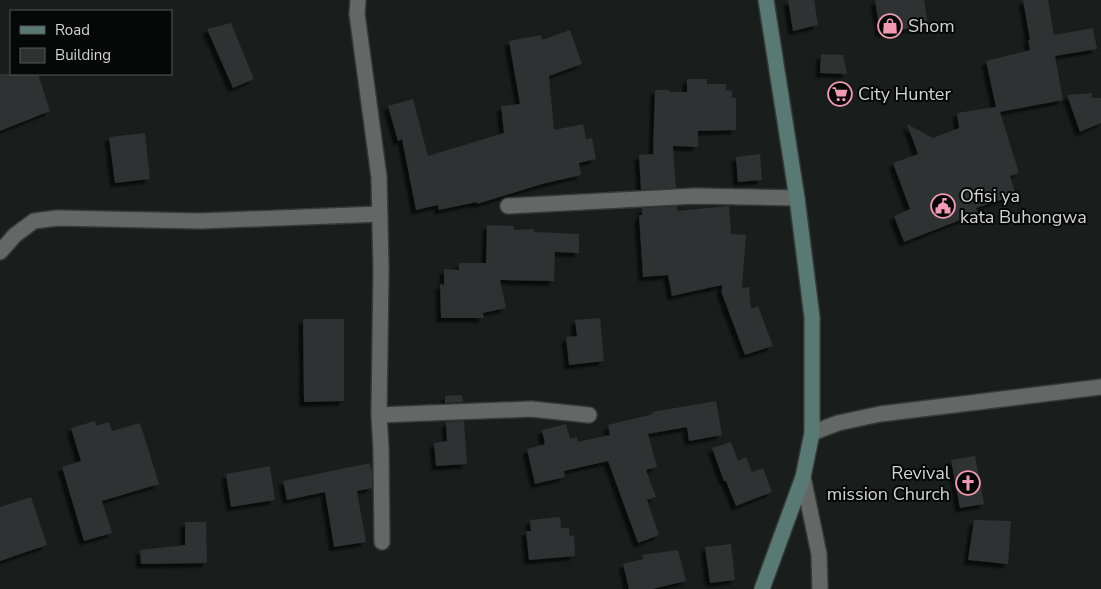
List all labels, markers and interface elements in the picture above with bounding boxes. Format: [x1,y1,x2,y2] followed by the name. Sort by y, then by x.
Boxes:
[10,10,172,75] legend
[877,13,903,39] shop icon: Shom
[908,14,955,38] place label: Shom
[55,20,90,40] text: Road
[55,45,111,65] text: Building
[827,81,853,107] supermarket icon: City Hunter
[858,82,951,106] place label: City Hunter
[960,184,1087,229] place label: Ofisi ya kata Buhongwa
[930,193,956,219] public building icon: Ofisi ya kata Buhongwa
[827,461,951,506] place label: Revival mission Church
[955,470,981,496] church icon: Revival mission Church

